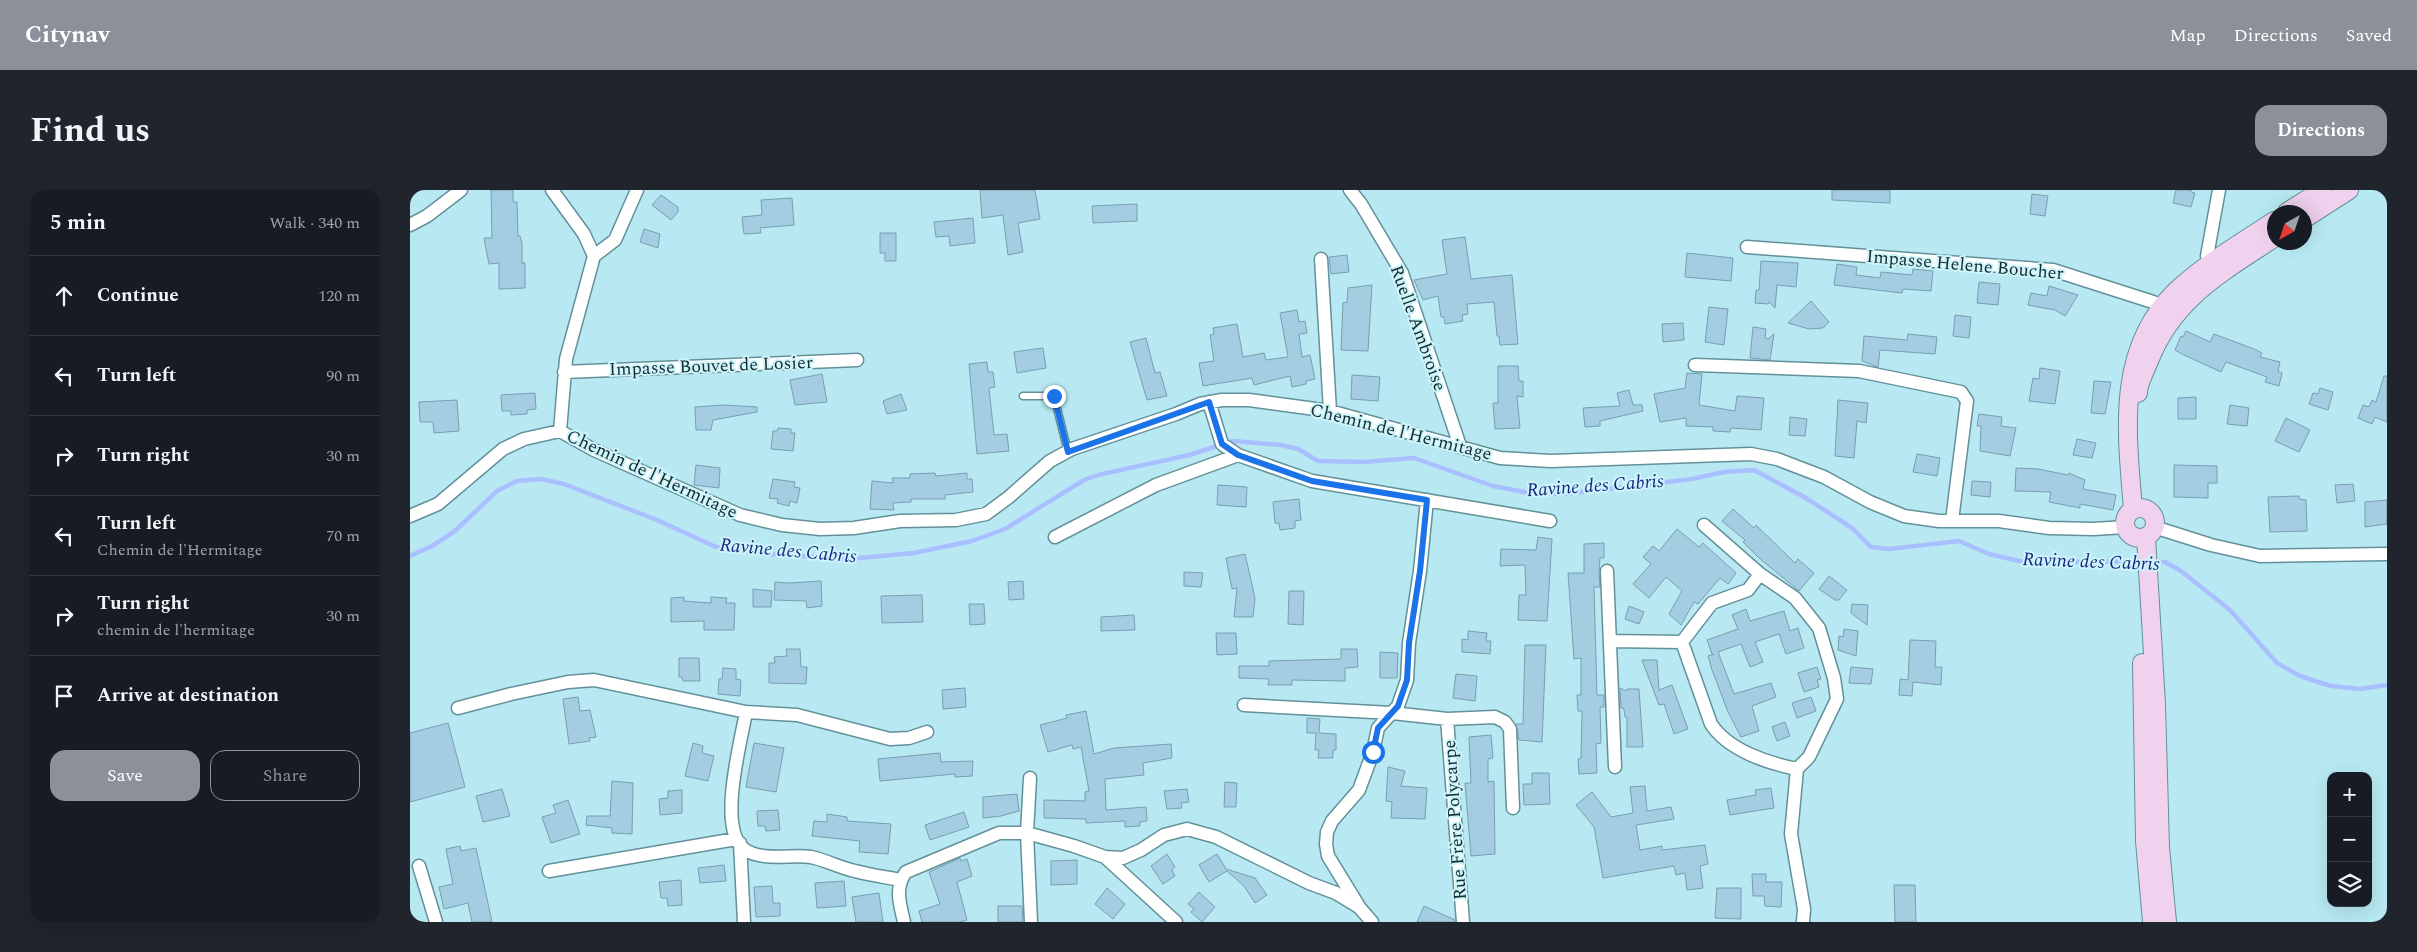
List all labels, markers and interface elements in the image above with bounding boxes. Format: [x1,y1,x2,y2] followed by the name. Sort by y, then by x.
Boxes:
[25,17,110,53] text: Citynav
[2170,22,2206,49] text: Map
[2234,22,2318,49] text: Directions
[2346,22,2392,49] text: Saved
[30,104,150,157] text: Find us
[2255,105,2387,156] button: Directions
[2267,205,2312,250] north arrow
[50,207,106,239] text: 5 min
[269,211,360,235] text: Walk · 340 m
[1865,243,2065,287] street label: Impasse Helene Boucher
[1383,261,1453,395] street label: Ruelle Ambroise
[97,281,179,310] text: Continue
[50,282,78,310] icon: ahead
[318,284,360,308] text: 120 m
[609,349,813,383] street label: Impasse Bouvet de Losier
[97,361,176,390] text: Turn left
[50,362,78,390] icon: left
[326,364,360,388] text: 90 m
[1043,385,1066,408] route end
[1307,396,1495,468] street label: Chemin de l'Hermitage
[562,422,742,526] street label: Chemin de l'Hermitage
[97,441,190,470] text: Turn right
[50,442,78,470] icon: right
[326,444,360,468] text: 30 m
[1526,467,1665,505] water label: Ravine des Cabris
[97,509,176,538] text: Turn left
[50,522,78,550] icon: left
[326,524,360,548] text: 70 m
[718,531,858,571] water label: Ravine des Cabris
[97,538,263,562] text: Chemin de l'Hermitage
[2022,545,2160,579] water label: Ravine des Cabris
[97,589,190,618] text: Turn right
[50,602,78,630] icon: right
[326,604,360,628] text: 30 m
[97,618,255,642] text: chemin de l'hermitage
[97,681,279,710] text: Arrive at destination
[50,682,78,710] icon: arrive
[1436,739,1474,901] street label: Rue Frère Polycarpe
[1362,741,1385,764] route start
[50,750,200,801] button: Save
[210,750,360,801] button: Share
[2327,772,2372,907] map controls
[2327,772,2372,817] button: +
[2327,817,2372,862] button: −
[2327,862,2372,907] button: layers

